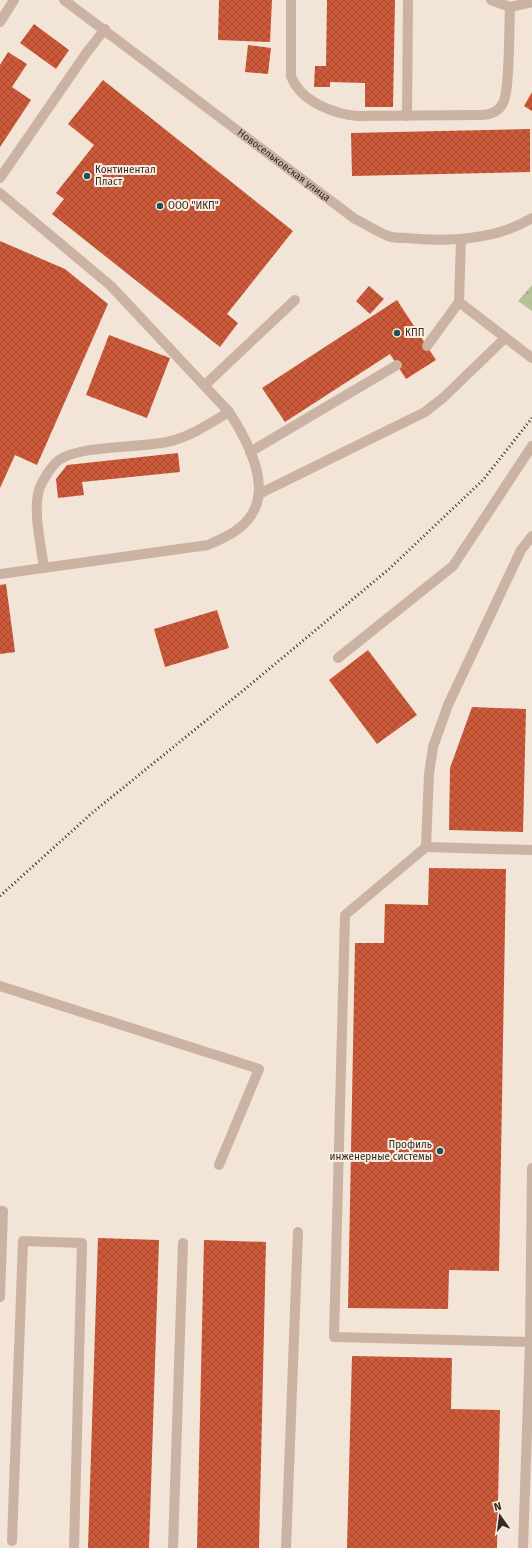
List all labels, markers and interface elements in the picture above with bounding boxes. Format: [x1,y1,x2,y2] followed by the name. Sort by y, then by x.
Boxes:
[235,127,332,204] street label: Новосельковская улица
[95,164,156,188] place label: Континентал Пласт
[82,171,92,181] marker: Континентал Пласт
[168,200,219,212] place label: ООО "ИКП"
[155,201,165,211] marker: ООО "ИКП"
[405,327,424,339] place label: КПП
[392,328,402,338] marker: КПП
[330,1139,432,1163] place label: Профиль инженерные системы
[435,1146,445,1156] marker: Профиль инженерные системы
[480,1496,520,1536] north arrow
[493,1500,503,1514] text: N

